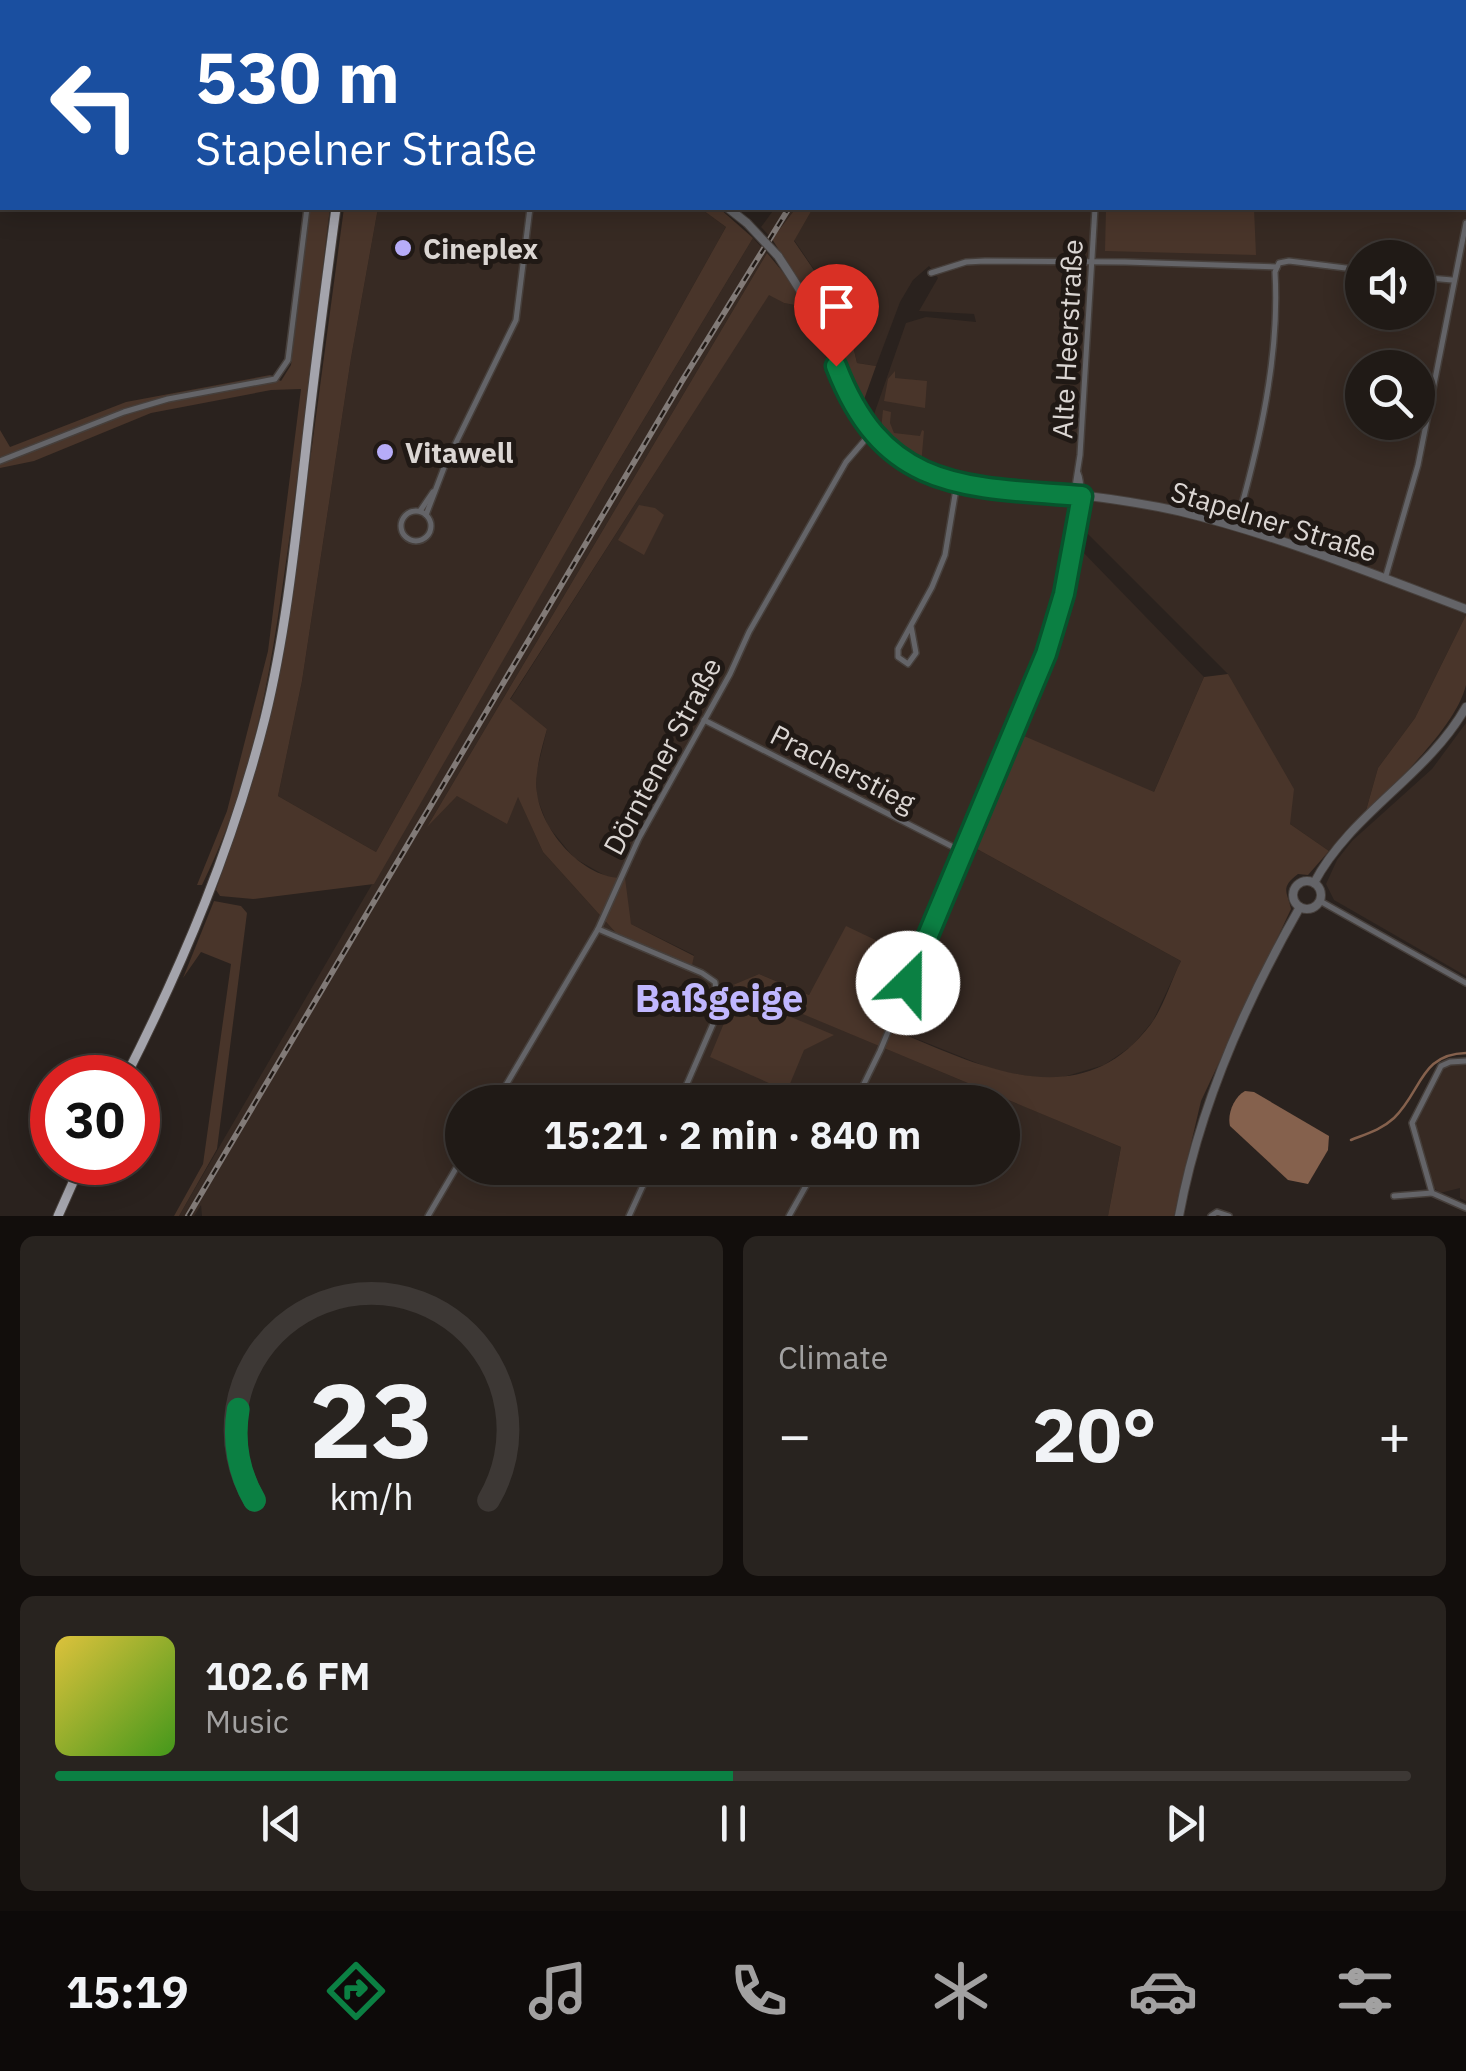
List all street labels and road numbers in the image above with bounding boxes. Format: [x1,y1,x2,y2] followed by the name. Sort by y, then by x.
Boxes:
[1043,238,1091,440] street label: Alte Heerstraße
[1167,472,1381,570] street label: Stapelner Straße
[594,651,730,861] street label: Dörntener Straße
[764,716,922,820] street label: Pracherstieg

